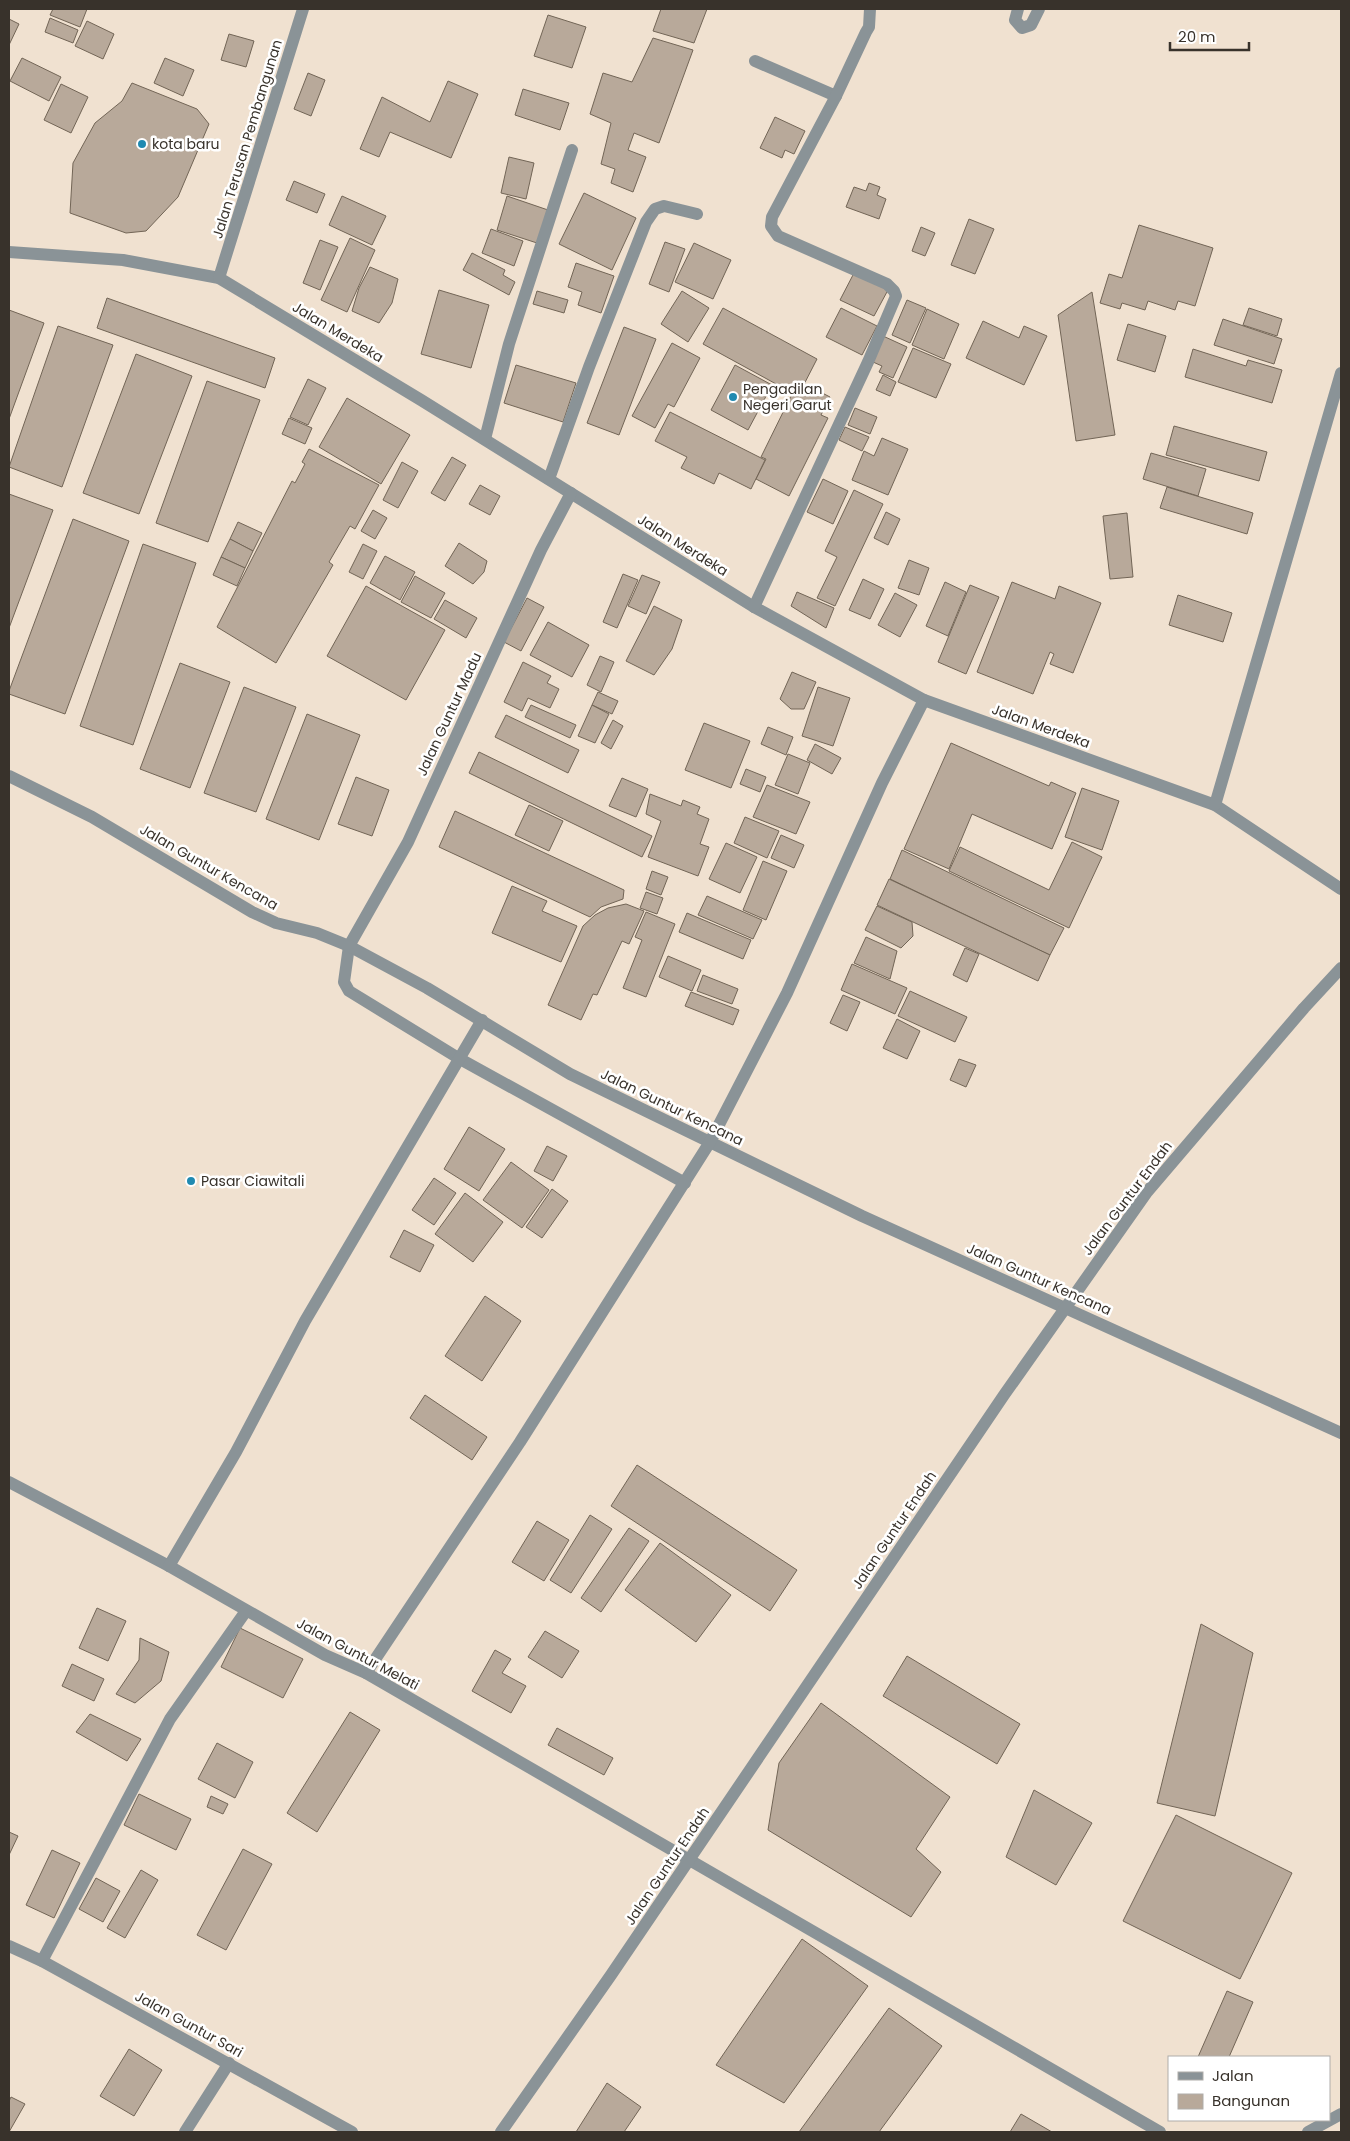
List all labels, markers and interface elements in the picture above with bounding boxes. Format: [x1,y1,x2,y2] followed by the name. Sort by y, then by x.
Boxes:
[1170,20,1249,52] scale bar
[1178,26,1216,47] text: 20 m
[207,37,287,241] street label: Jalan Terusan Pembangunan
[152,134,220,154] place label: kota baru
[136,138,148,150] marker: kota baru
[289,297,387,367] street label: Jalan Merdeka
[743,379,832,415] place label: Pengadilan Negeri Garut
[727,391,739,403] marker: Pengadilan Negeri Garut
[634,509,732,581] street label: Jalan Merdeka
[412,649,486,779] street label: Jalan Guntur Madu
[989,699,1093,753] street label: Jalan Merdeka
[136,819,282,915] street label: Jalan Guntur Kencana
[597,1064,747,1150] street label: Jalan Guntur Kencana
[1077,1137,1177,1259] street label: Jalan Guntur Endah
[201,1171,304,1191] place label: Pasar Ciawitali
[185,1175,197,1187] marker: Pasar Ciawitali
[963,1238,1115,1320] street label: Jalan Guntur Kencana
[847,1467,941,1593] street label: Jalan Guntur Endah
[293,1613,423,1695] street label: Jalan Guntur Melati
[620,1803,714,1929] street label: Jalan Guntur Endah
[131,1986,247,2062] street label: Jalan Guntur Sari
[1168,2056,1330,2121] legend
[1212,2065,1254,2086] text: Jalan
[1212,2090,1290,2111] text: Bangunan

